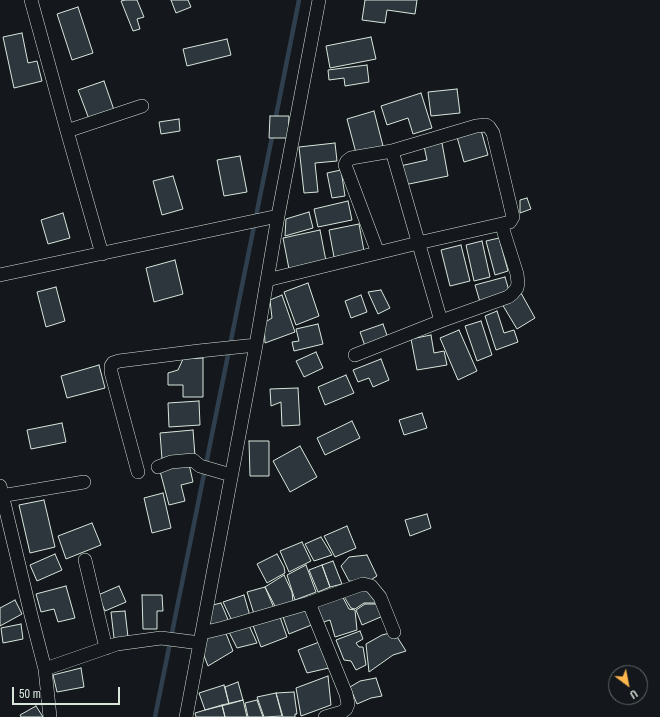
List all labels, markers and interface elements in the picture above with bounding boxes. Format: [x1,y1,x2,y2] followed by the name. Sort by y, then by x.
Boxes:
[608,665,648,705] north arrow
[14,679,122,705] scale bar
[19,686,41,702] text: 50 m
[627,687,640,702] text: U

